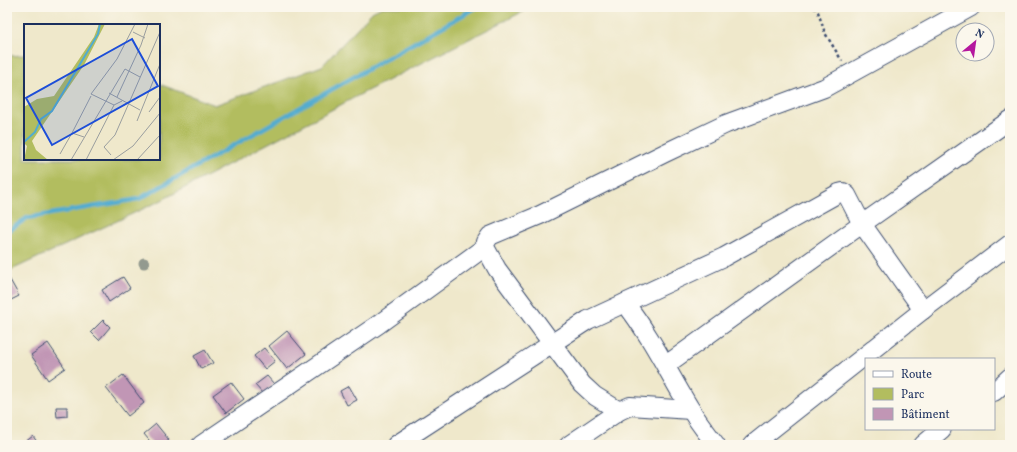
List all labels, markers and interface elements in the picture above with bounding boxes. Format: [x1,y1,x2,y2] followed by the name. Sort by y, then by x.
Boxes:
[955,22,995,62] north arrow
[24,24,160,160] inset map
[972,26,986,43] text: N
[865,358,995,430] legend
[901,367,932,383] text: Route
[901,387,924,403] text: Parc
[901,407,950,423] text: Bâtiment

